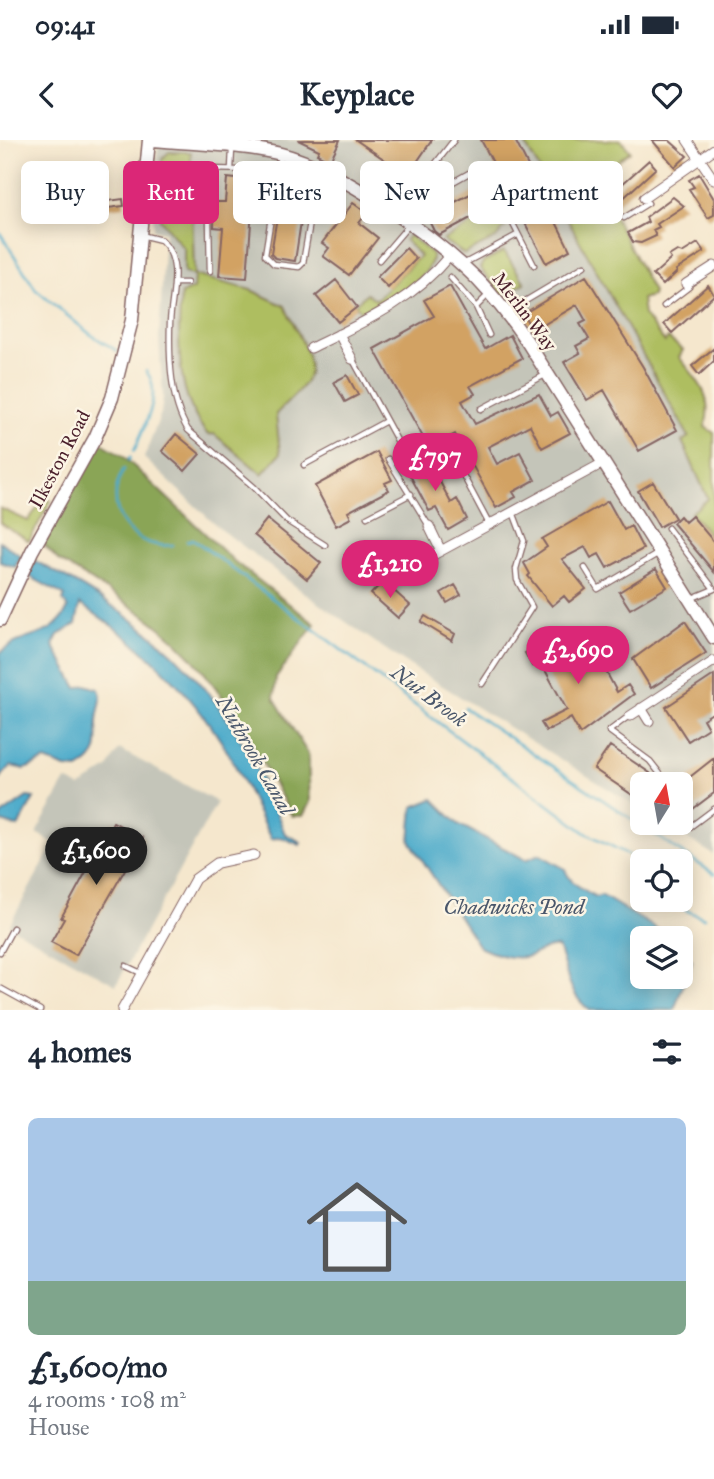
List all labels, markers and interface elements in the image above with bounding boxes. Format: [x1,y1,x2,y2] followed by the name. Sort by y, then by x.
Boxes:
[35,9,95,41] text: 09:41
[299,75,415,114] text: Keyplace
[28,76,66,114] icon: back
[648,76,686,114] icon: heart
[21,161,109,224] chip: Buy
[123,161,219,224] chip: Rent
[233,161,346,224] chip: Filters
[360,161,454,224] chip: New
[468,161,623,224] chip: Apartment
[487,267,562,356] street label: Merlin Way
[24,406,95,512] street label: Ilkeston Road
[394,434,476,493] pin: £797
[409,442,461,470] text: £797
[333,540,447,600] pin: £1,210
[358,549,422,577] text: £1,210
[521,626,635,686] pin: £2,690
[542,635,614,663] text: £2,690
[385,658,473,733] water label: Nut Brook
[210,690,301,822] water label: Nutbrook Canal
[630,772,693,835] north arrow
[630,772,693,989] map controls
[39,828,153,887] pin: £1,600
[61,836,131,864] text: £1,600
[630,849,693,912] button: locate
[444,894,586,920] water label: Chadwicks Pond
[630,926,693,989] button: layers
[648,1033,686,1071] icon: filters
[28,1034,132,1070] text: 4 homes
[294,1164,420,1290] icon: home
[28,1349,167,1385] text: £1,600/mo
[28,1385,186,1413] text: 4 rooms · 108 m²
[28,1413,90,1441] text: House

